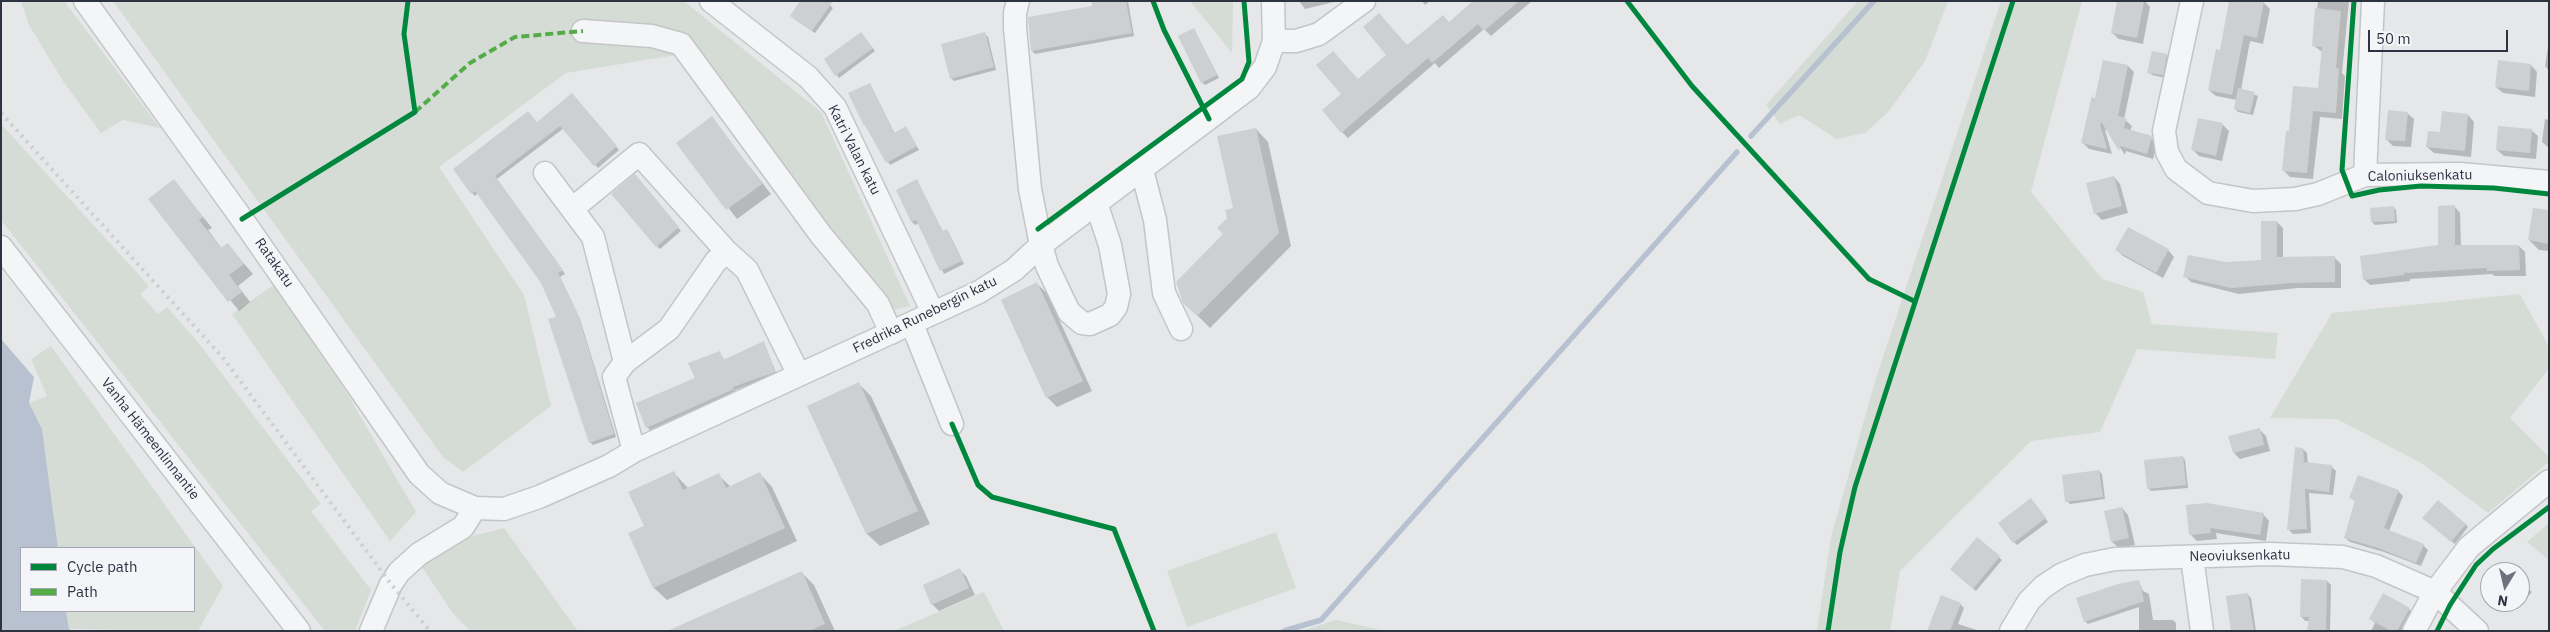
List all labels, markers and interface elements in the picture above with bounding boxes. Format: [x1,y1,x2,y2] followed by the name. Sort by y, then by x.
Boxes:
[2370,20,2510,52] scale bar
[2376,29,2411,48] text: 50 m
[824,102,884,198] street label: Katri Valan katu
[2368,167,2472,185] street label: Caloniuksenkatu
[251,235,297,291] street label: Ratakatu
[850,273,1000,357] street label: Fredrika Runebergin katu
[97,375,203,503] street label: Vanha Hämeenlinnantie
[20,547,195,612] legend
[2189,547,2291,565] street label: Neoviuksenkatu
[67,557,138,576] text: Cycle path
[2480,562,2530,612] north arrow
[67,582,98,601] text: Path
[2496,591,2509,611] text: N

